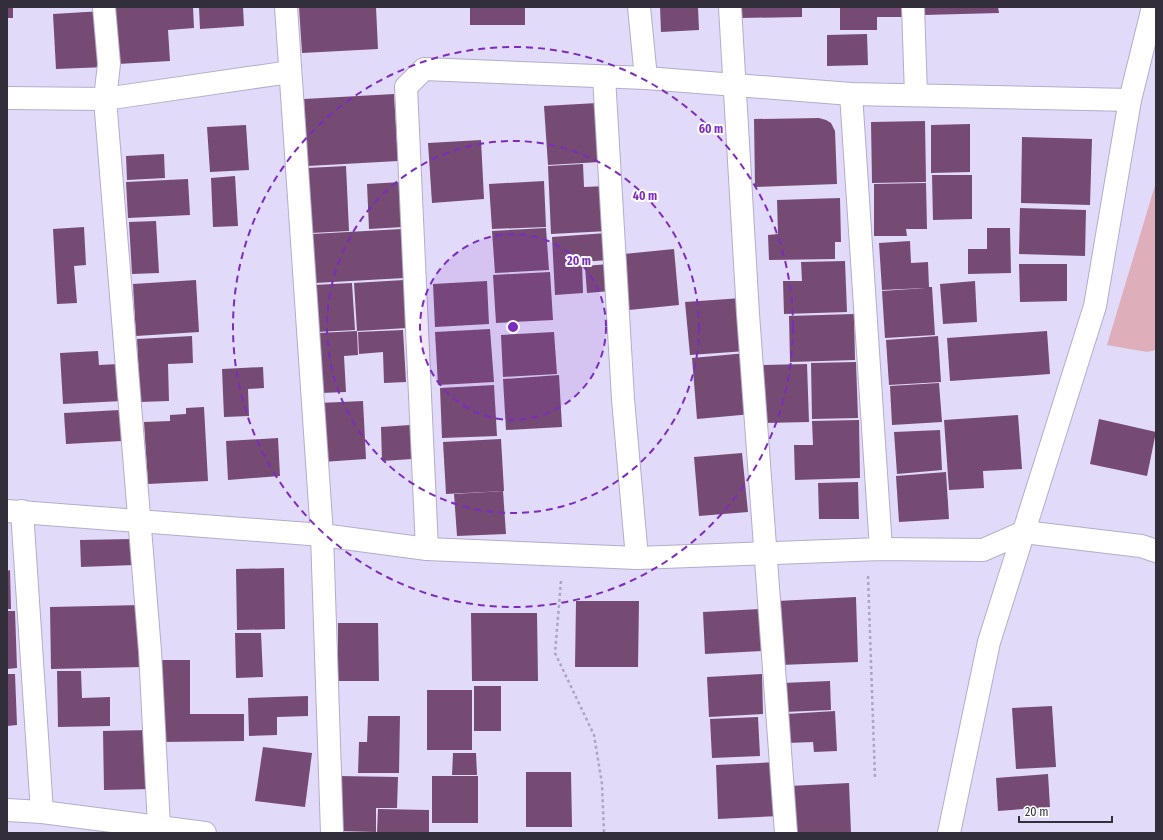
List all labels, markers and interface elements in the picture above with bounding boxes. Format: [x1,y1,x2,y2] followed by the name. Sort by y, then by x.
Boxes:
[699,122,723,136] text: 60 m
[633,189,657,203] text: 40 m
[566,254,591,268] text: 20 m
[506,320,520,334] centre of rings
[1019,798,1112,824] scale bar
[1025,805,1049,819] text: 20 m

